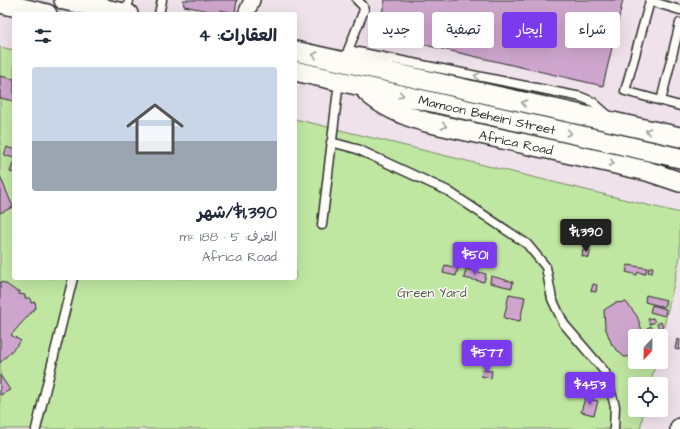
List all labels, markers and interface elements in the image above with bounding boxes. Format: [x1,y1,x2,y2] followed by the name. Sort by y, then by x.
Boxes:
[368,12,424,48] chip: جديد
[432,12,494,48] chip: تصفية
[502,12,557,48] chip: إيجار
[565,12,620,48] chip: شراء
[199,24,277,48] text: العقارات: 4
[32,25,54,47] icon: filters
[312,52,318,60] one-way arrow
[474,72,480,81] one-way arrow
[398,91,404,99] one-way arrow
[417,91,558,140] street label: Mamoon Beheiri Street
[119,93,191,165] icon: home
[520,99,527,107] one-way arrow
[441,122,447,130] one-way arrow
[477,126,555,160] street label: Africa Road
[645,127,651,135] one-way arrow
[566,128,572,136] one-way arrow
[609,159,615,167] one-way arrow
[197,201,277,225] text: $1,390/شهر
[553,219,619,253] pin: $1,390
[569,223,603,241] text: $1,390
[179,228,277,246] text: الغرف: 5 · 188 m²
[451,242,499,276] pin: $501
[462,246,488,264] text: $501
[202,248,277,266] text: Africa Road
[397,284,467,302] park label: Green Yard
[628,329,668,369] north arrow
[628,329,668,417] map controls
[463,340,511,374] pin: $577
[471,344,503,362] text: $577
[566,372,614,406] pin: $453
[574,376,606,394] text: $453
[628,377,668,417] button: locate

